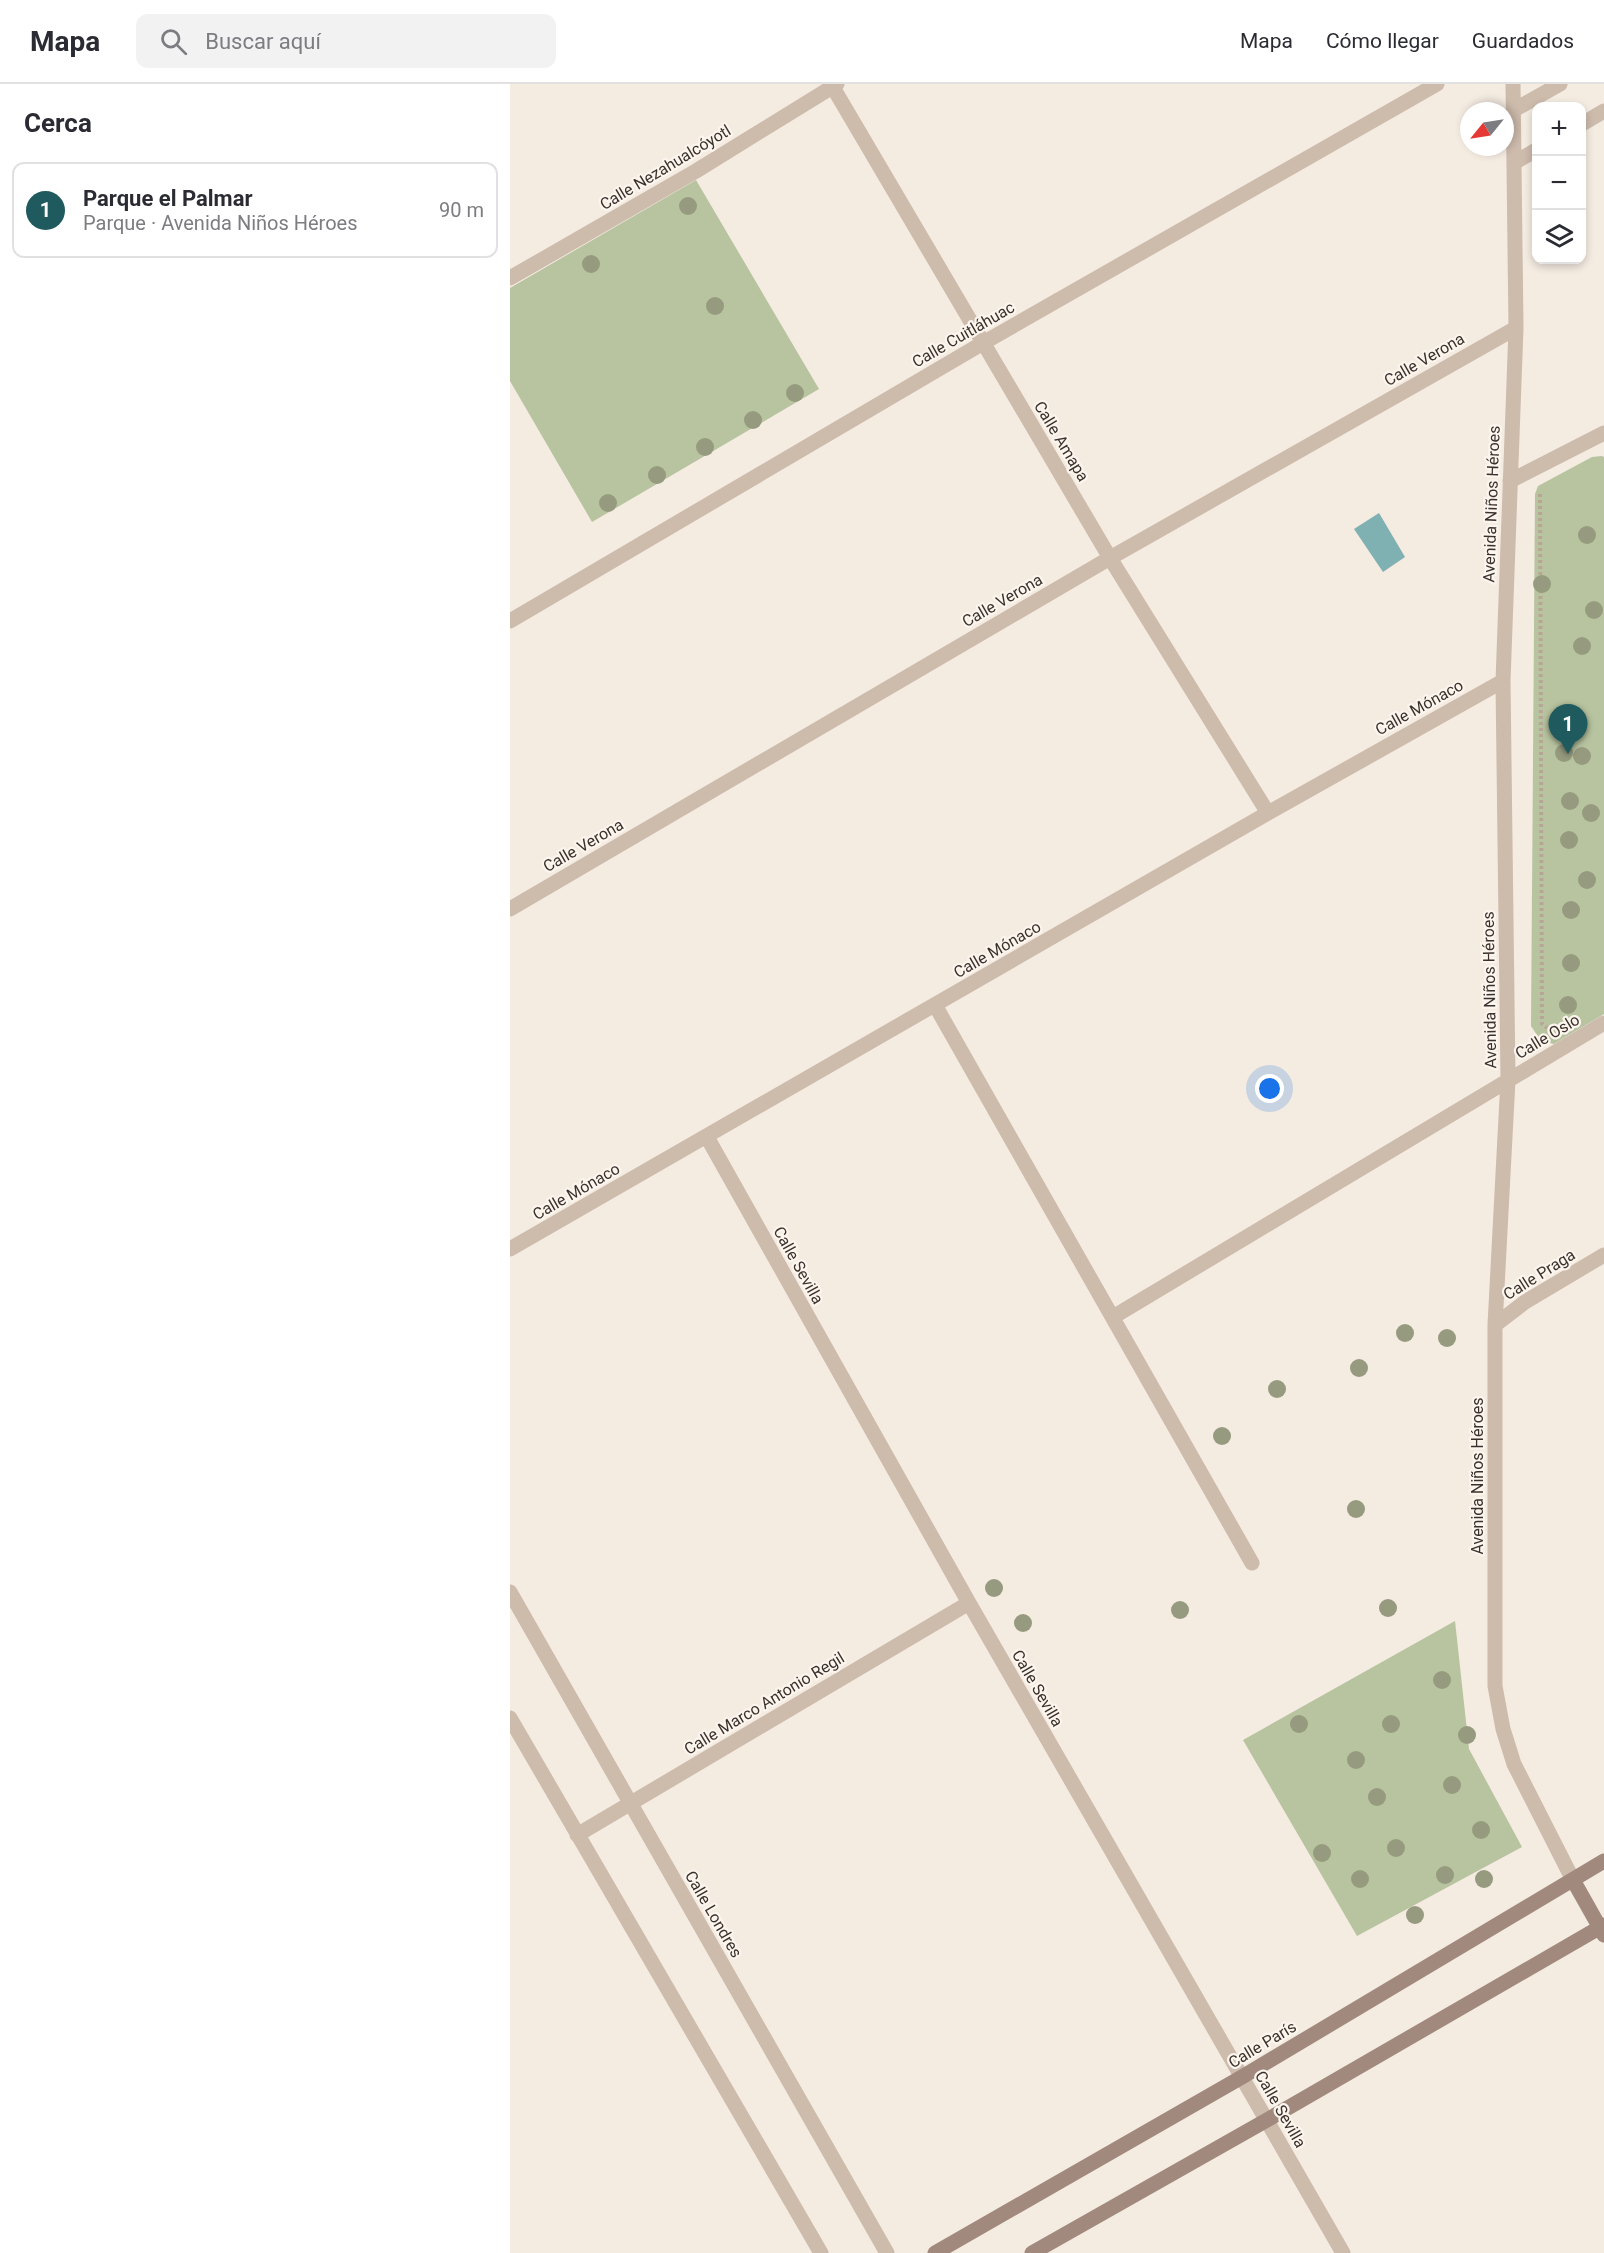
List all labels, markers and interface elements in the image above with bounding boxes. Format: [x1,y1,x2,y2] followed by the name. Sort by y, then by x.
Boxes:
[136,14,556,68] search box
[30,25,100,58] text: Mapa
[157,25,190,58] icon: search
[205,29,321,54] text: Buscar aquí
[1240,29,1293,53] text: Mapa
[1326,29,1439,53] text: Cómo llegar
[1472,29,1574,53] text: Guardados
[1460,102,1514,156] north arrow
[1532,102,1586,264] map controls
[1532,102,1586,156] button: +
[24,108,92,138] text: Cerca
[596,121,734,214] street label: Calle Nezahualcóyotl
[1532,156,1586,210] button: −
[83,186,252,211] text: Parque el Palmar
[40,198,51,222] text: 1
[439,198,484,222] text: 90 m
[1532,210,1586,264] button: layers
[83,211,358,235] text: Parque · Avenida Niños Héroes
[909,297,1018,371] street label: Calle Cuitláhuac
[1381,329,1468,390] street label: Calle Verona
[1030,398,1093,485] street label: Calle Amapa
[1479,425,1504,583] street label: Avenida Niños Héroes
[959,570,1046,631] street label: Calle Verona
[1372,675,1466,739] street label: Calle Mónaco
[1548,704,1588,754] pin: 1
[540,815,627,876] street label: Calle Verona
[1479,911,1500,1069] street label: Avenida Niños Héroes
[950,917,1044,982] street label: Calle Mónaco
[1512,1010,1583,1063] street label: Calle Oslo
[1255,1074,1284,1103] your location
[529,1159,623,1224] street label: Calle Mónaco
[770,1223,828,1307] street label: Calle Sevilla
[1500,1245,1579,1304] street label: Calle Praga
[1468,1397,1487,1555] street label: Avenida Niños Héroes
[1008,1647,1067,1730] street label: Calle Sevilla
[681,1648,848,1759] street label: Calle Marco Antonio Regil
[681,1868,746,1961] street label: Calle Londres
[1225,2017,1300,2072] street label: Calle París
[1251,2068,1310,2151] street label: Calle Sevilla

